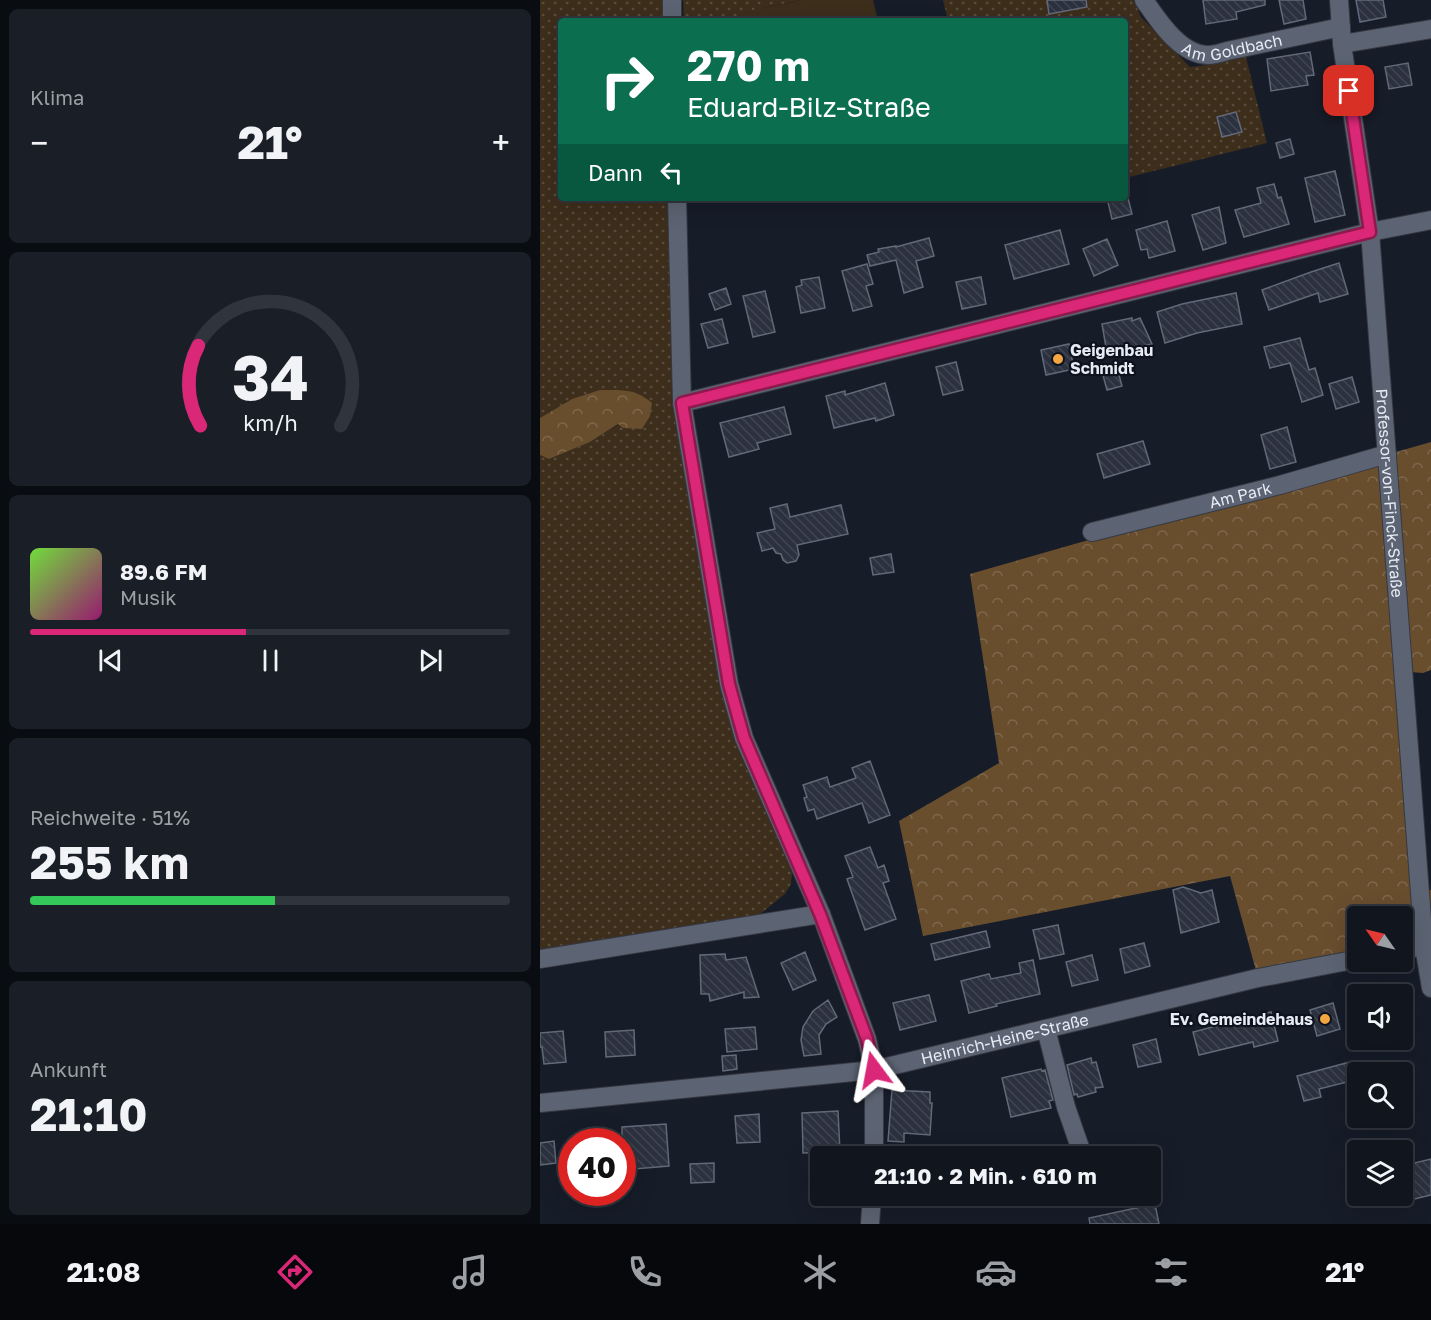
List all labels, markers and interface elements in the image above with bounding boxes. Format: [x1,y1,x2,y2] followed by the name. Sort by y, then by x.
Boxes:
[1178,30,1284,65] street label: Am Goldbach
[687,40,810,90] text: 270 m
[588,42,666,120] icon: right
[1323,65,1374,116] pin
[1332,74,1365,107] icon: arrive
[30,85,84,109] text: Klima
[687,91,931,123] text: Eduard-Bilz-Straße
[237,115,303,169] text: 21°
[30,123,48,162] text: −
[492,123,510,162] text: +
[655,156,688,189] icon: left
[588,159,643,186] text: Dann
[231,339,309,414] text: 34
[1070,340,1153,378] place label: Geigenbau Schmidt
[1051,352,1065,366] marker: Geigenbau Schmidt
[1372,388,1408,598] street label: Professor-von-Finck-Straße
[243,410,297,436] text: km/h
[1207,477,1274,512] street label: Am Park
[120,558,207,585] text: 89.6 FM
[120,585,177,609] text: Musik
[94,644,127,677] icon: previous
[254,644,287,677] icon: pause
[414,644,447,677] icon: next
[30,805,190,829] text: Reichweite · 51%
[30,835,189,889] text: 255 km
[1347,906,1413,972] north arrow
[1347,906,1413,1206] map controls
[1347,984,1413,1050] button: sound
[919,1009,1091,1068] street label: Heinrich-Heine-Straße
[1170,1009,1313,1029] place label: Ev. Gemeindehaus
[1318,1012,1332,1026] marker: Ev. Gemeindehaus
[842,1038,906,1102] position arrow
[30,1057,107,1081] text: Ankunft
[1347,1062,1413,1128] button: search
[30,1087,147,1141] text: 21:10
[558,1128,636,1206] speed limit sign: 40
[1347,1140,1413,1206] button: layers
[874,1162,1097,1189] text: 21:10 · 2 Min. · 610 m
[274,1251,316,1293] icon: directions
[449,1251,491,1293] icon: music
[624,1251,666,1293] icon: phone
[799,1251,841,1293] icon: climate
[975,1251,1017,1293] icon: car
[1150,1251,1192,1293] icon: filters
[67,1256,140,1288] text: 21:08
[1325,1256,1364,1288] text: 21°

